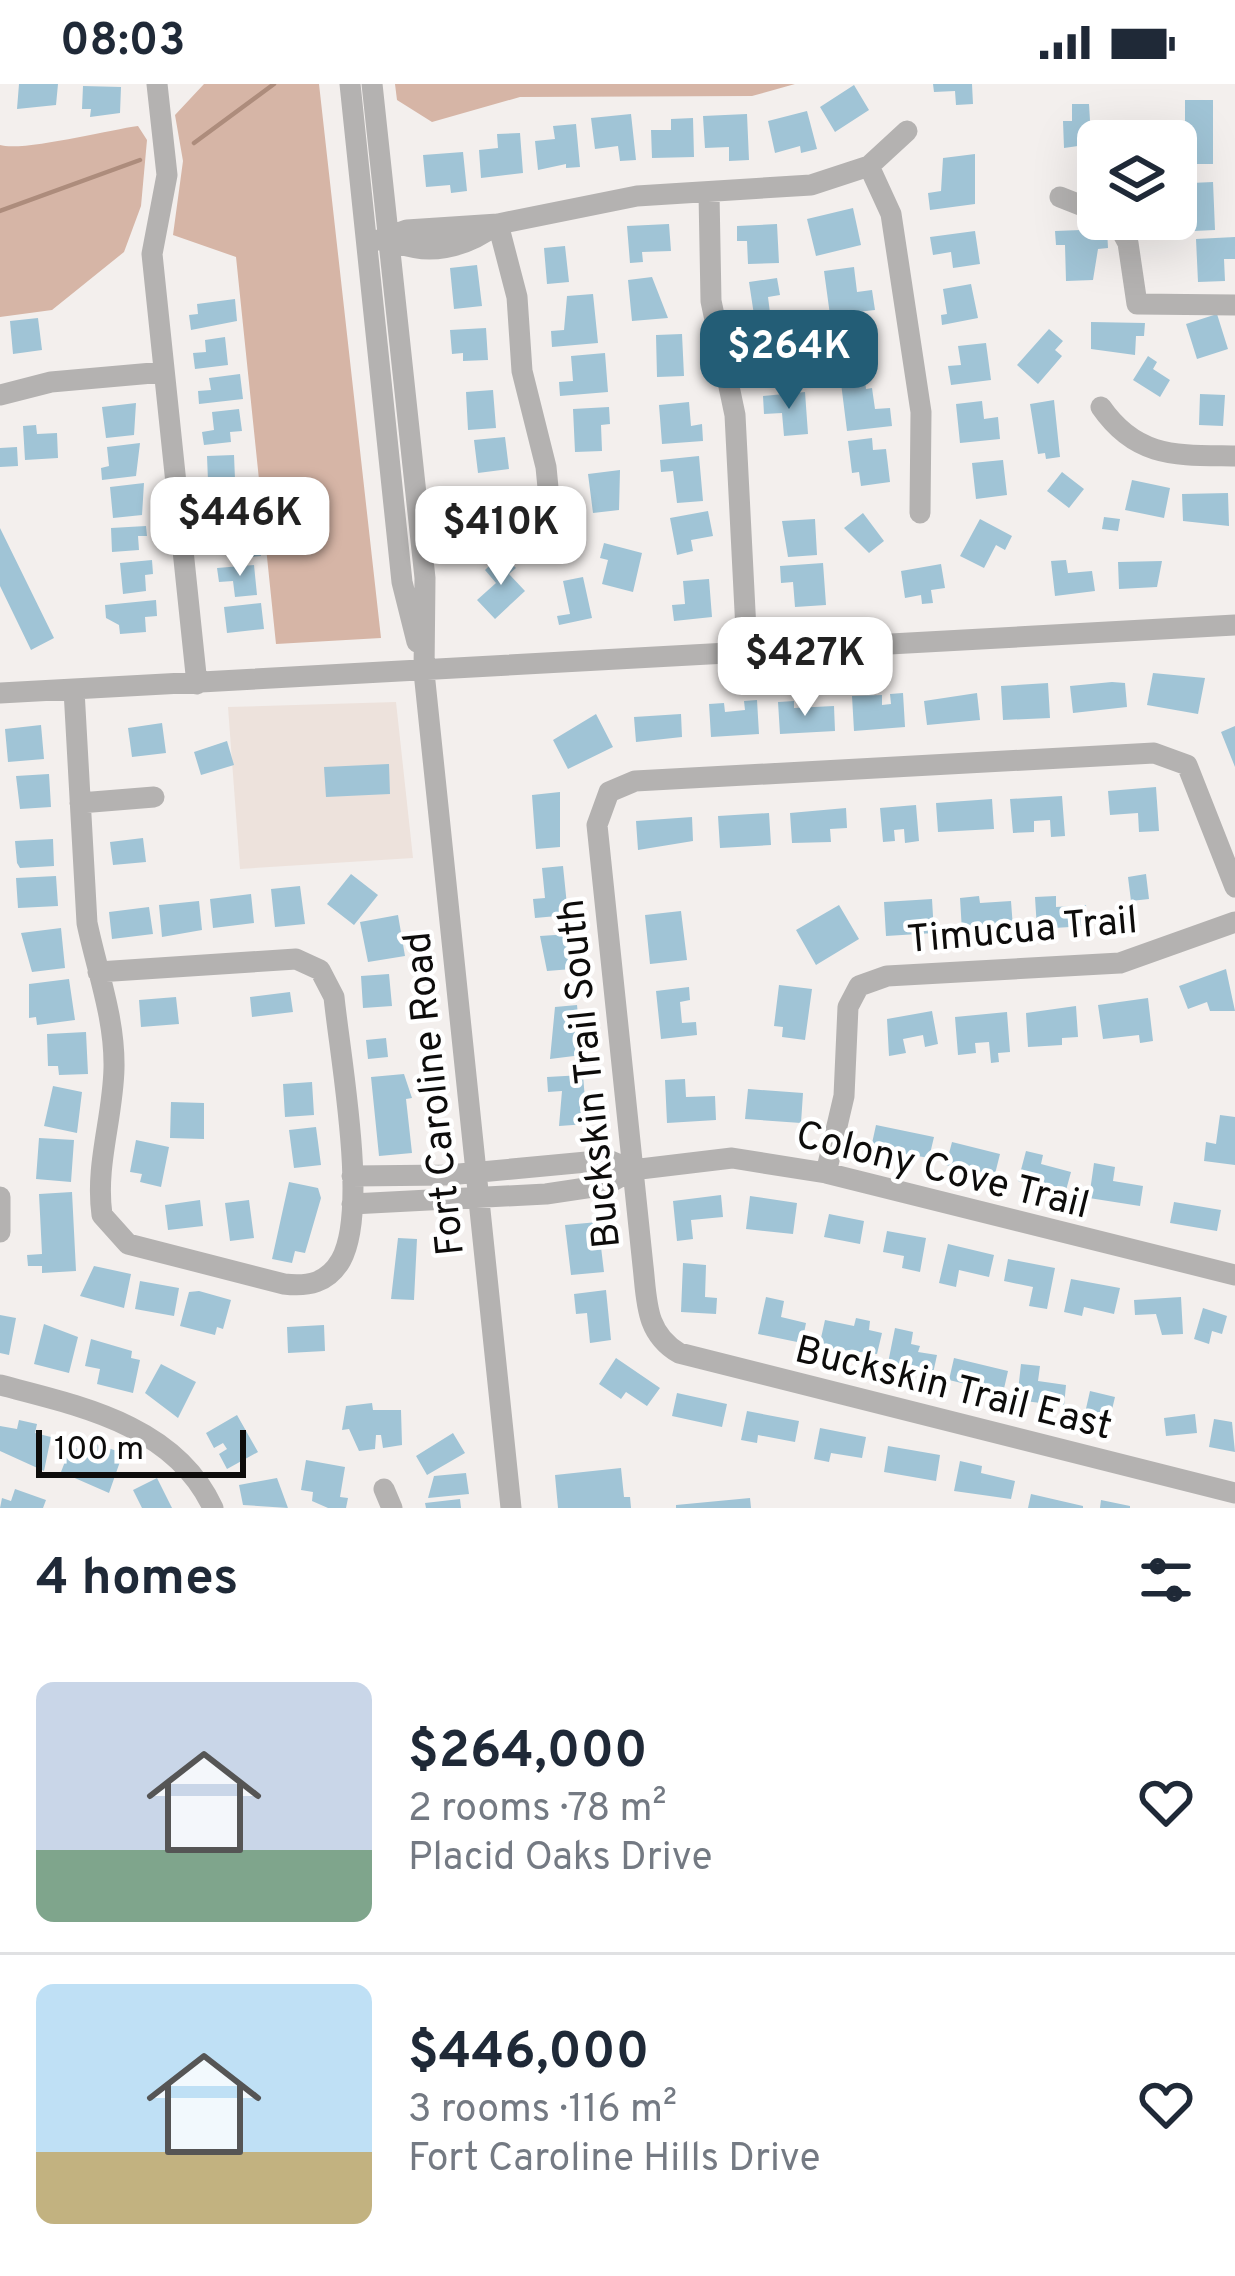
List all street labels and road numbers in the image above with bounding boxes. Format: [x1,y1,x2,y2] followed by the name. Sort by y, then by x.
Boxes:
[549,896,634,1251] street label: Buckskin Trail South
[905,898,1140,967] street label: Timucua Trail
[395,929,478,1258] street label: Fort Caroline Road
[790,1112,1094,1232] street label: Colony Cove Trail
[789,1327,1117,1453] street label: Buckskin Trail East

